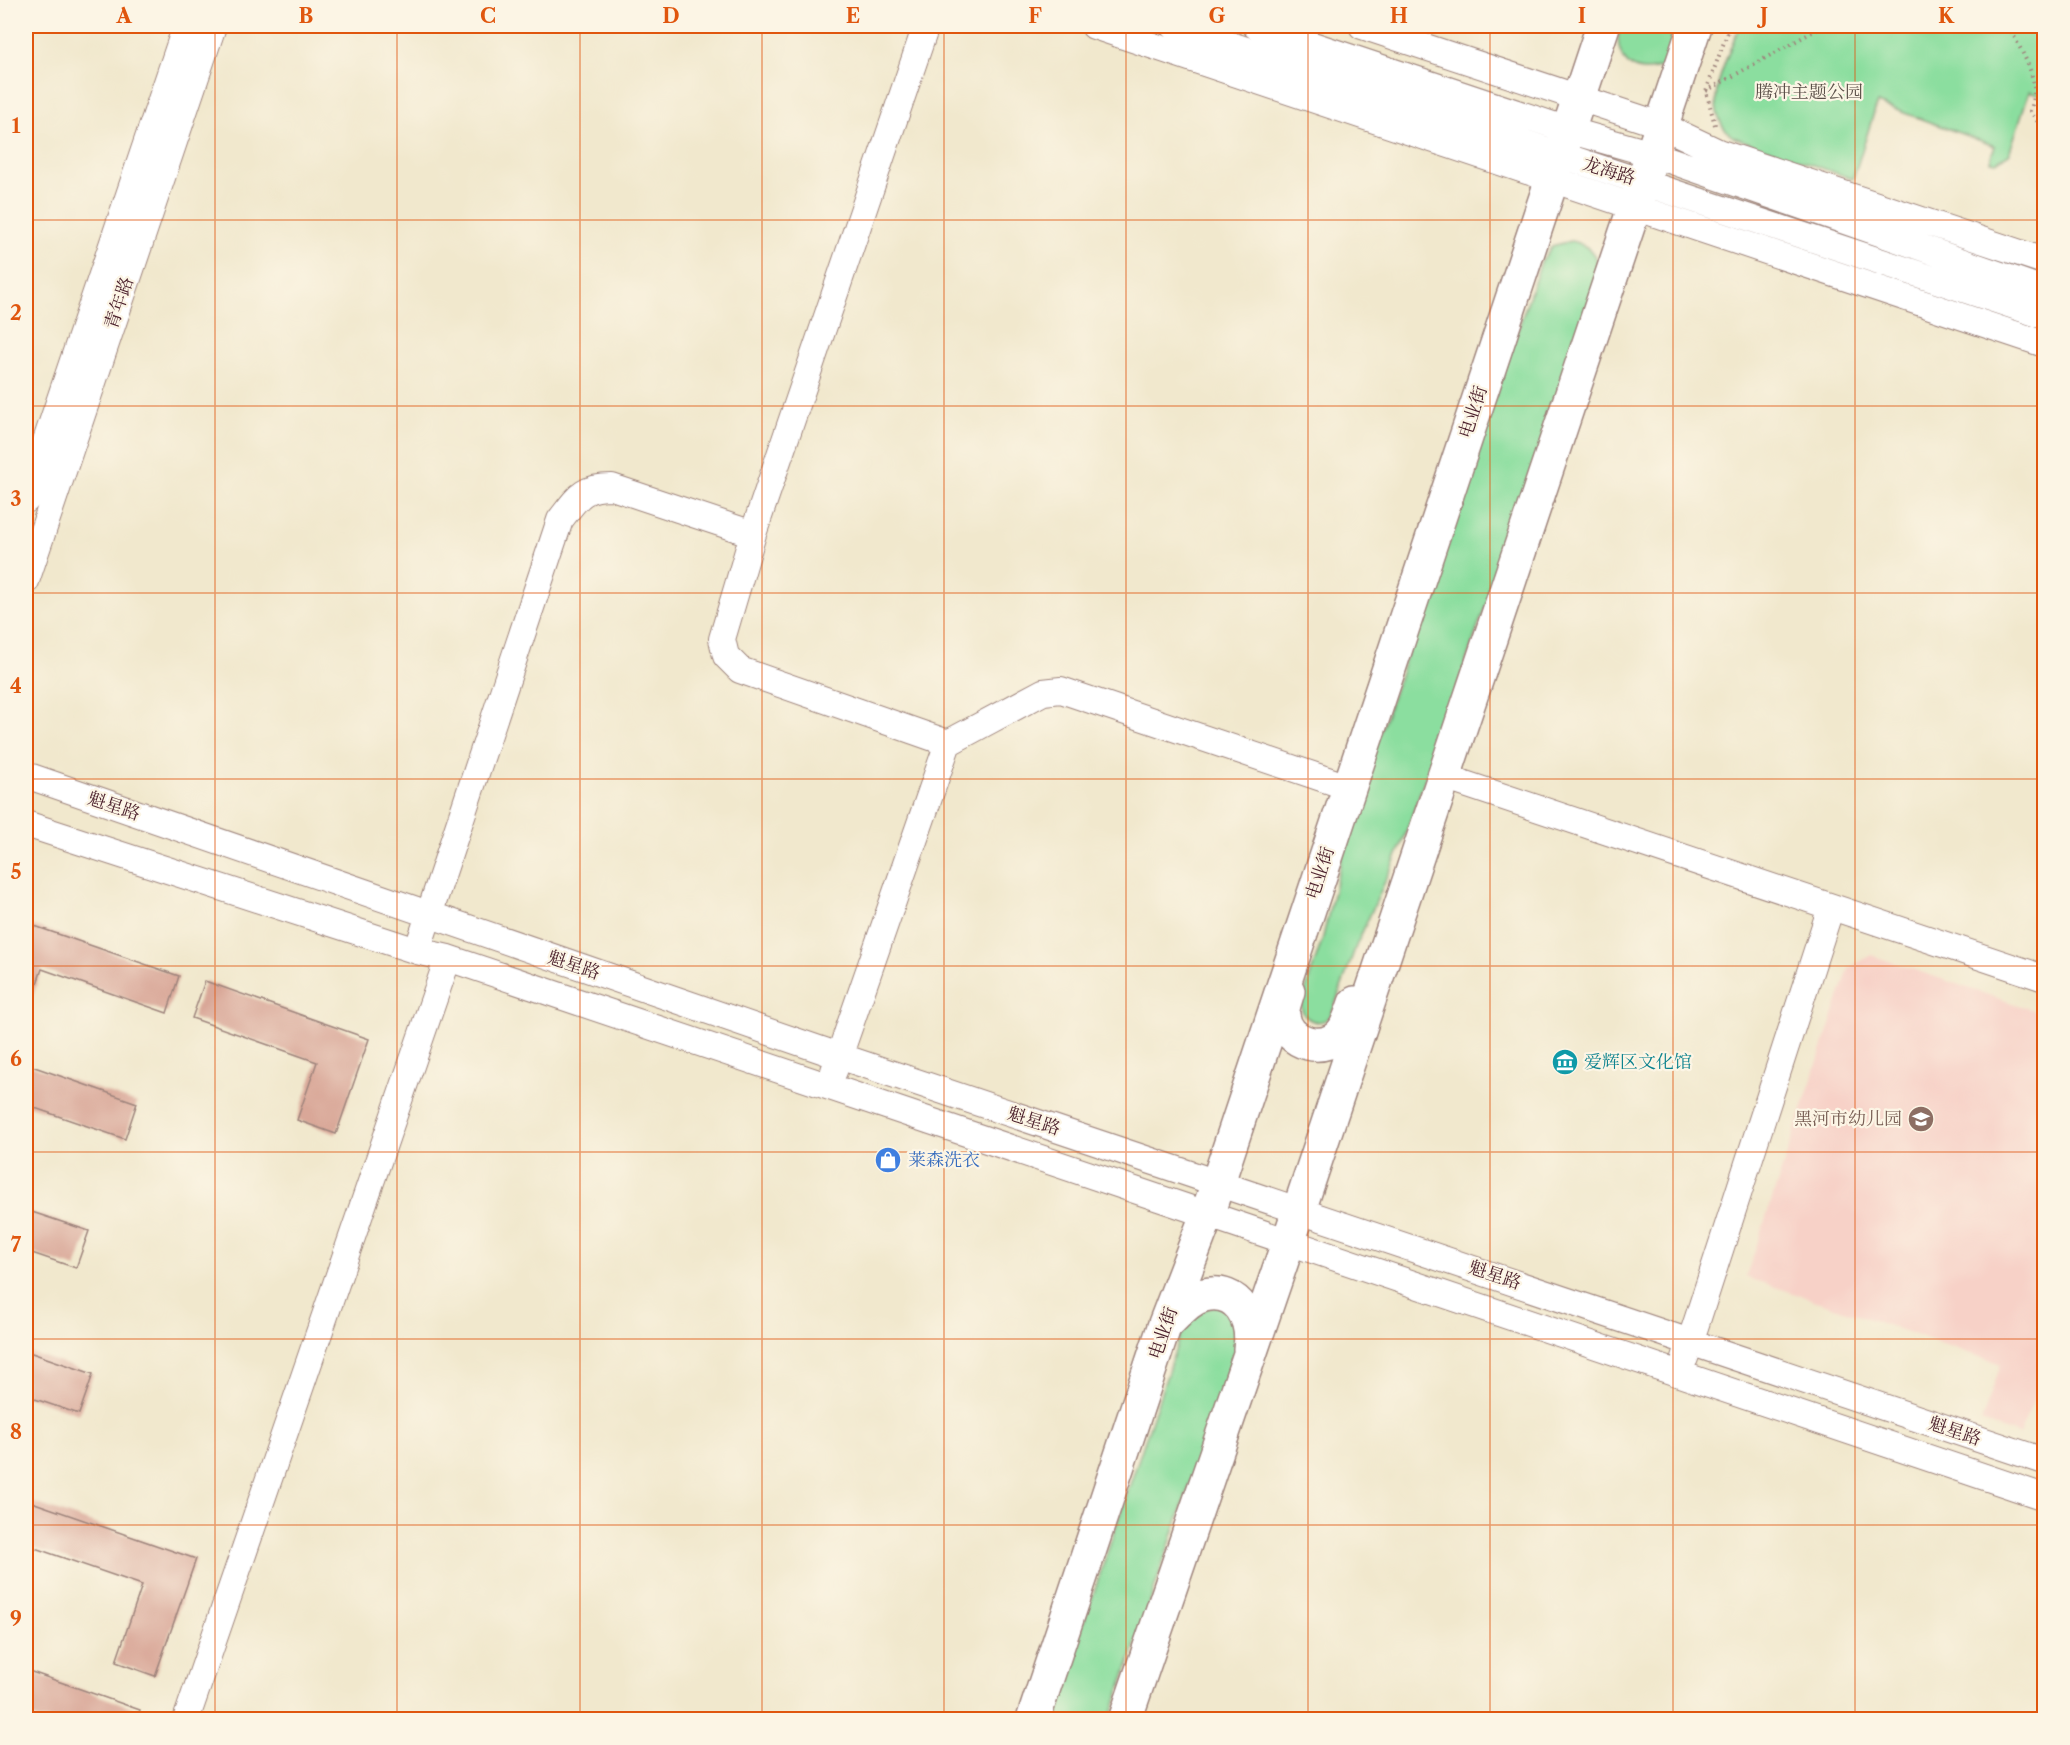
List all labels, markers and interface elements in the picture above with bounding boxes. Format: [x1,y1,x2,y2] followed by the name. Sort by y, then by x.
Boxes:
[115,4,132,28] text: A
[299,4,314,28] text: B
[480,4,496,28] text: C
[662,4,680,28] text: D
[846,4,860,28] text: E
[1028,4,1042,28] text: F
[1209,4,1226,28] text: G
[1390,4,1408,28] text: H
[1578,4,1586,28] text: I
[1756,4,1768,28] text: J
[1938,4,1955,28] text: K
[1755,81,1863,103] park label: 腾冲主题公园
[12,114,21,138] text: 1
[1580,153,1638,189] street label: 龙海路
[100,274,138,332] street label: 青年路
[10,301,22,325] text: 2
[1454,383,1492,441] street label: 电业街
[10,487,22,511] text: 3
[10,674,22,698] text: 4
[85,787,143,825] street label: 魁星路
[1301,844,1339,902] street label: 电业街
[10,860,22,884] text: 5
[545,946,603,984] street label: 魁星路
[10,1047,22,1071] text: 6
[1550,1047,1580,1077] museum icon: 爱辉区文化馆
[1584,1051,1692,1073] place label: 爱辉区文化馆
[1005,1102,1063,1140] street label: 魁星路
[1906,1104,1936,1134] school or university icon: 黑河市幼儿园
[1794,1108,1902,1130] place label: 黑河市幼儿园
[873,1145,903,1175] shop icon: 莱森洗衣
[908,1149,980,1171] place label: 莱森洗衣
[11,1233,22,1257] text: 7
[1466,1256,1524,1294] street label: 魁星路
[1144,1304,1182,1362] street label: 电业街
[1926,1412,1984,1450] street label: 魁星路
[10,1420,22,1444] text: 8
[10,1607,22,1631] text: 9

